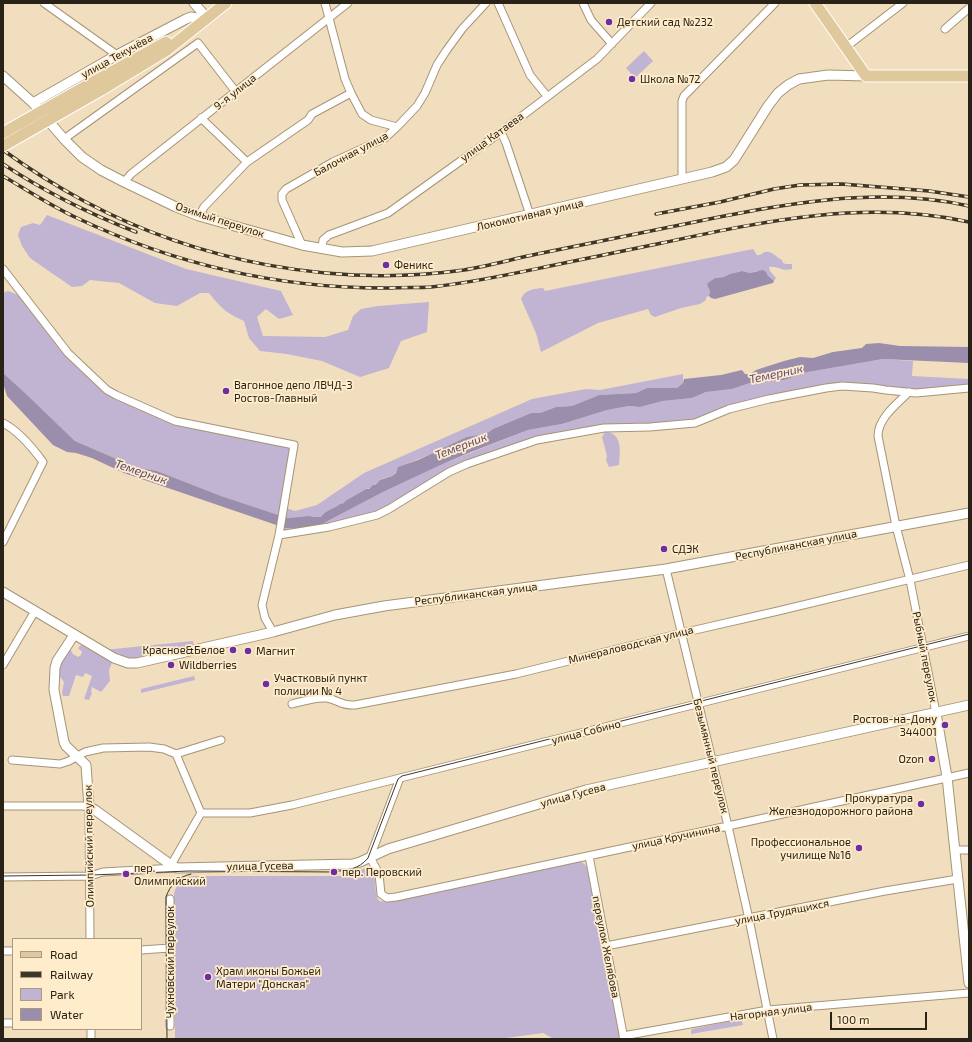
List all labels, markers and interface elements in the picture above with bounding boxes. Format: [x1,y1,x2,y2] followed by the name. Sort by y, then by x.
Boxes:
[617,15,713,29] place label: Детский сад №232
[604,17,614,27] marker: Детский сад №232
[79,31,155,81] street label: улица Текучёва
[211,71,259,113] street label: 9-я улица
[640,72,701,86] place label: Школа №72
[627,74,637,84] marker: Школа №72
[458,109,526,165] street label: улица Катаева
[311,129,391,179] street label: Балочная улица
[475,196,585,234] street label: Локомотивная улица
[174,199,266,241] street label: Озимый переулок
[394,258,433,272] place label: Феникс
[381,260,391,270] marker: Феникс
[748,361,804,387] water label: Темерник
[234,378,353,404] place label: Вагонное депо ЛВЧД-3 Ростов-Главный
[221,386,231,396] marker: Вагонное депо ЛВЧД-3 Ростов-Главный
[433,430,489,462] water label: Темерник
[113,456,169,488] water label: Темерник
[734,527,858,563] street label: Республиканская улица
[672,542,699,556] place label: СДЭК
[659,544,669,554] marker: СДЭК
[414,580,538,608] street label: Республиканская улица
[910,610,940,704] street label: Рыбный переулок
[567,623,695,667] street label: Минераловодская улица
[142,643,225,657] place label: Красное&Белое
[256,644,295,658] place label: Магнит
[228,645,238,655] marker: Красное&Белое
[243,646,253,656] marker: Магнит
[179,658,237,672] place label: Wildberries
[166,660,176,670] marker: Wildberries
[274,671,368,697] place label: Участковый пункт полиции № 4
[261,679,271,689] marker: Участковый пункт полиции № 4
[690,697,732,815] street label: Безымянный переулок
[853,712,937,738] place label: Ростов-на-Дону 344001
[550,717,622,747] street label: улица Собино
[940,720,950,730] marker: Ростов-на-Дону 344001
[898,752,924,766] place label: Ozon
[927,754,937,764] marker: Ozon
[539,780,607,810] street label: улица Гусева
[81,785,97,907] street label: Олимпийский переулок
[769,791,913,817] place label: Прокуратура Железнодорожного района
[916,799,926,809] marker: Прокуратура Железнодорожного района
[631,821,721,853] street label: улица Кручинина
[751,835,851,861] place label: Профессиональное училище №16
[854,843,864,853] marker: Профессиональное училище №16
[226,859,294,873] street label: улица Гусева
[134,861,206,887] place label: пер. Олимпийский
[342,865,422,879] place label: пер. Перовский
[329,867,339,877] marker: пер. Перовский
[121,869,131,879] marker: пер. Олимпийский
[590,895,622,999] street label: переулок Желябова
[734,896,830,928] street label: улица Трудящихся
[163,906,177,1018] street label: Чухновский переулок
[12,938,142,1030] legend
[50,947,78,961] text: Road
[216,964,321,990] place label: Храм иконы Божьей Матери "Донская"
[50,967,93,981] text: Railway
[203,972,213,982] marker: Храм иконы Божьей Матери "Донская"
[50,987,75,1001] text: Park
[729,1000,813,1024] street label: Нагорная улица
[832,1004,929,1030] scale bar
[50,1007,84,1021] text: Water
[837,1012,869,1026] text: 100 m

